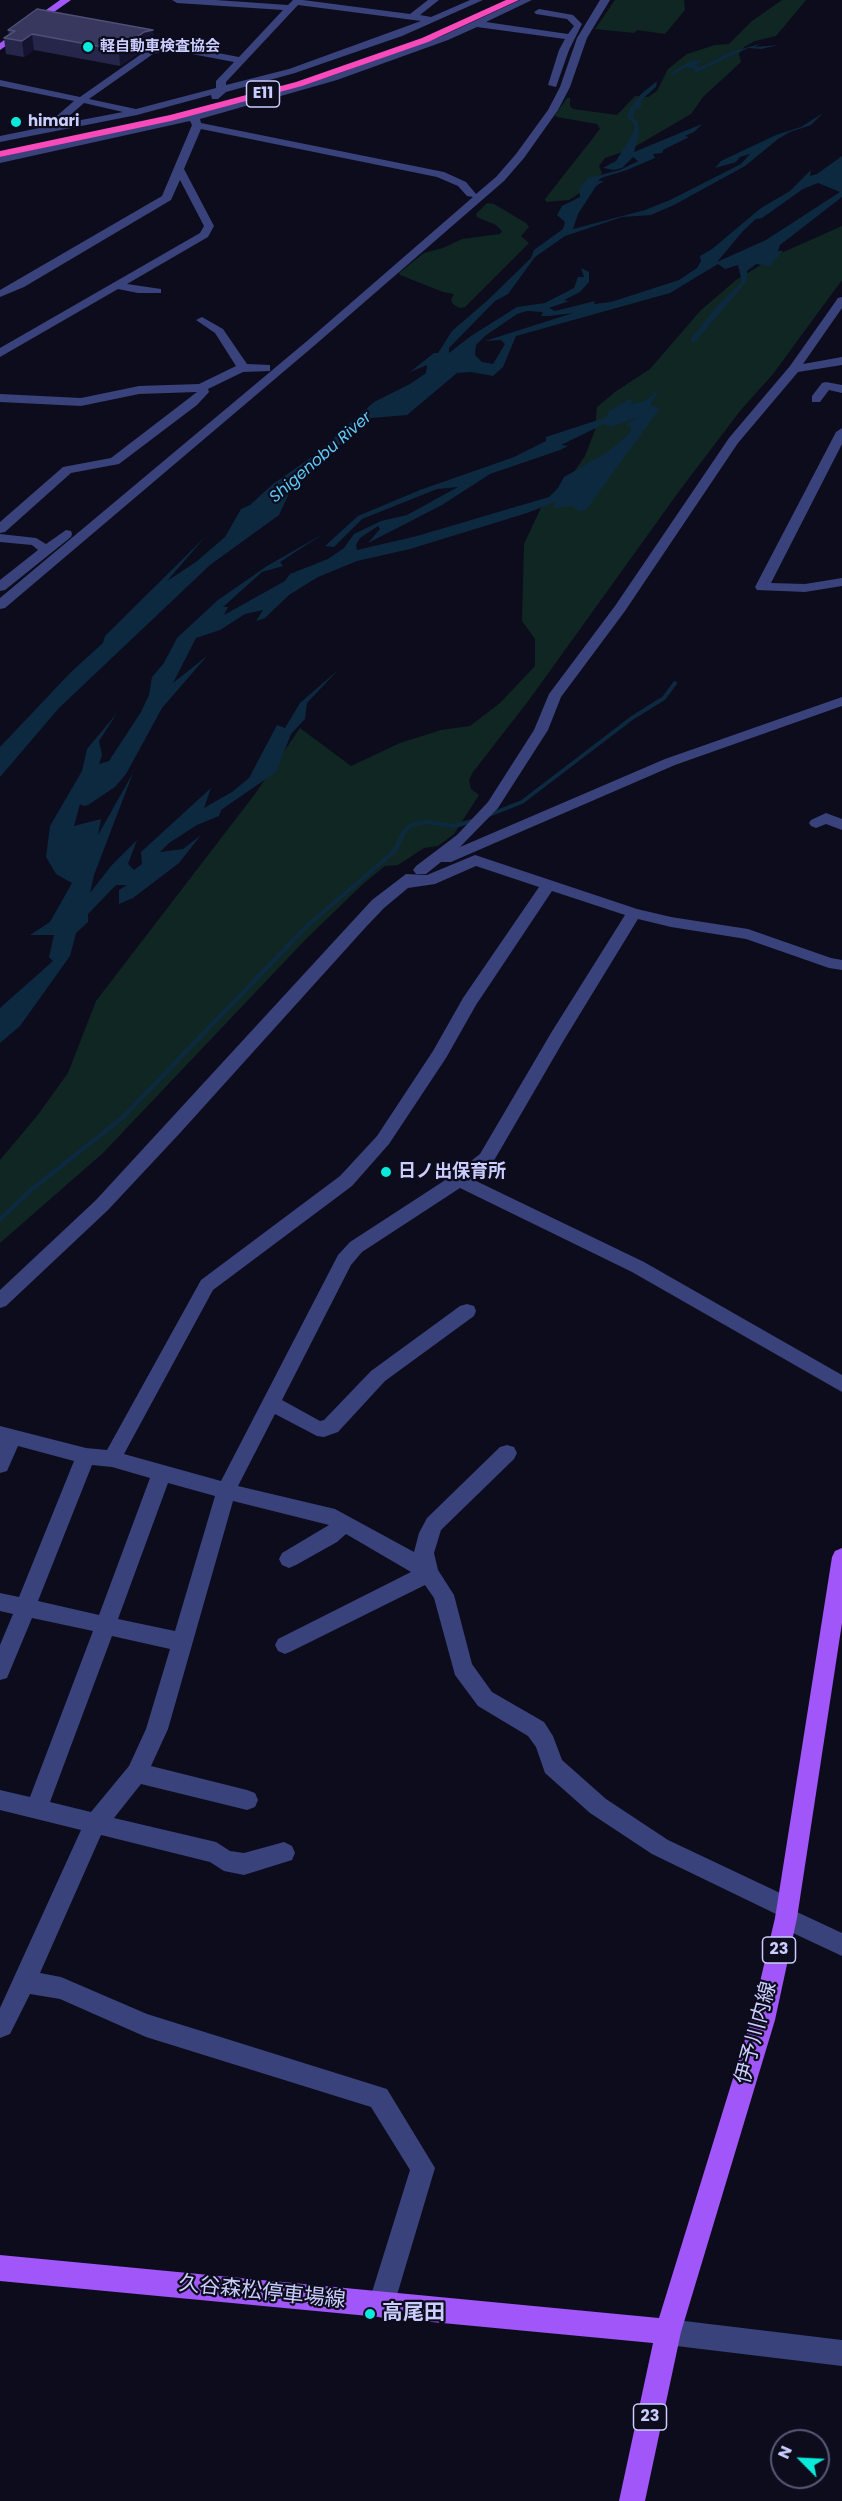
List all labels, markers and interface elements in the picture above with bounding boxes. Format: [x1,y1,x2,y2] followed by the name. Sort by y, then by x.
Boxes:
[100,38,220,56] place label: 軽自動車検査協会
[81,40,95,54] marker: 軽自動車検査協会
[246,81,280,107] road number: E11
[28,113,79,131] place label: himari
[9,115,23,129] marker: himari
[266,408,376,508] water label: Shigenobu River
[398,1161,506,1183] place label: 日ノ出保育所
[379,1165,393,1179] marker: 日ノ出保育所
[762,1937,796,1963] road number: 23
[731,1979,783,2087] street label: 伊予川内線
[177,2272,347,2314] street label: 久谷森松停車場線
[382,2301,445,2327] place label: 高尾田
[363,2307,377,2321] marker: 高尾田
[634,2404,666,2430] road number: 23
[770,2429,830,2489] north arrow
[772,2442,798,2462] text: N

